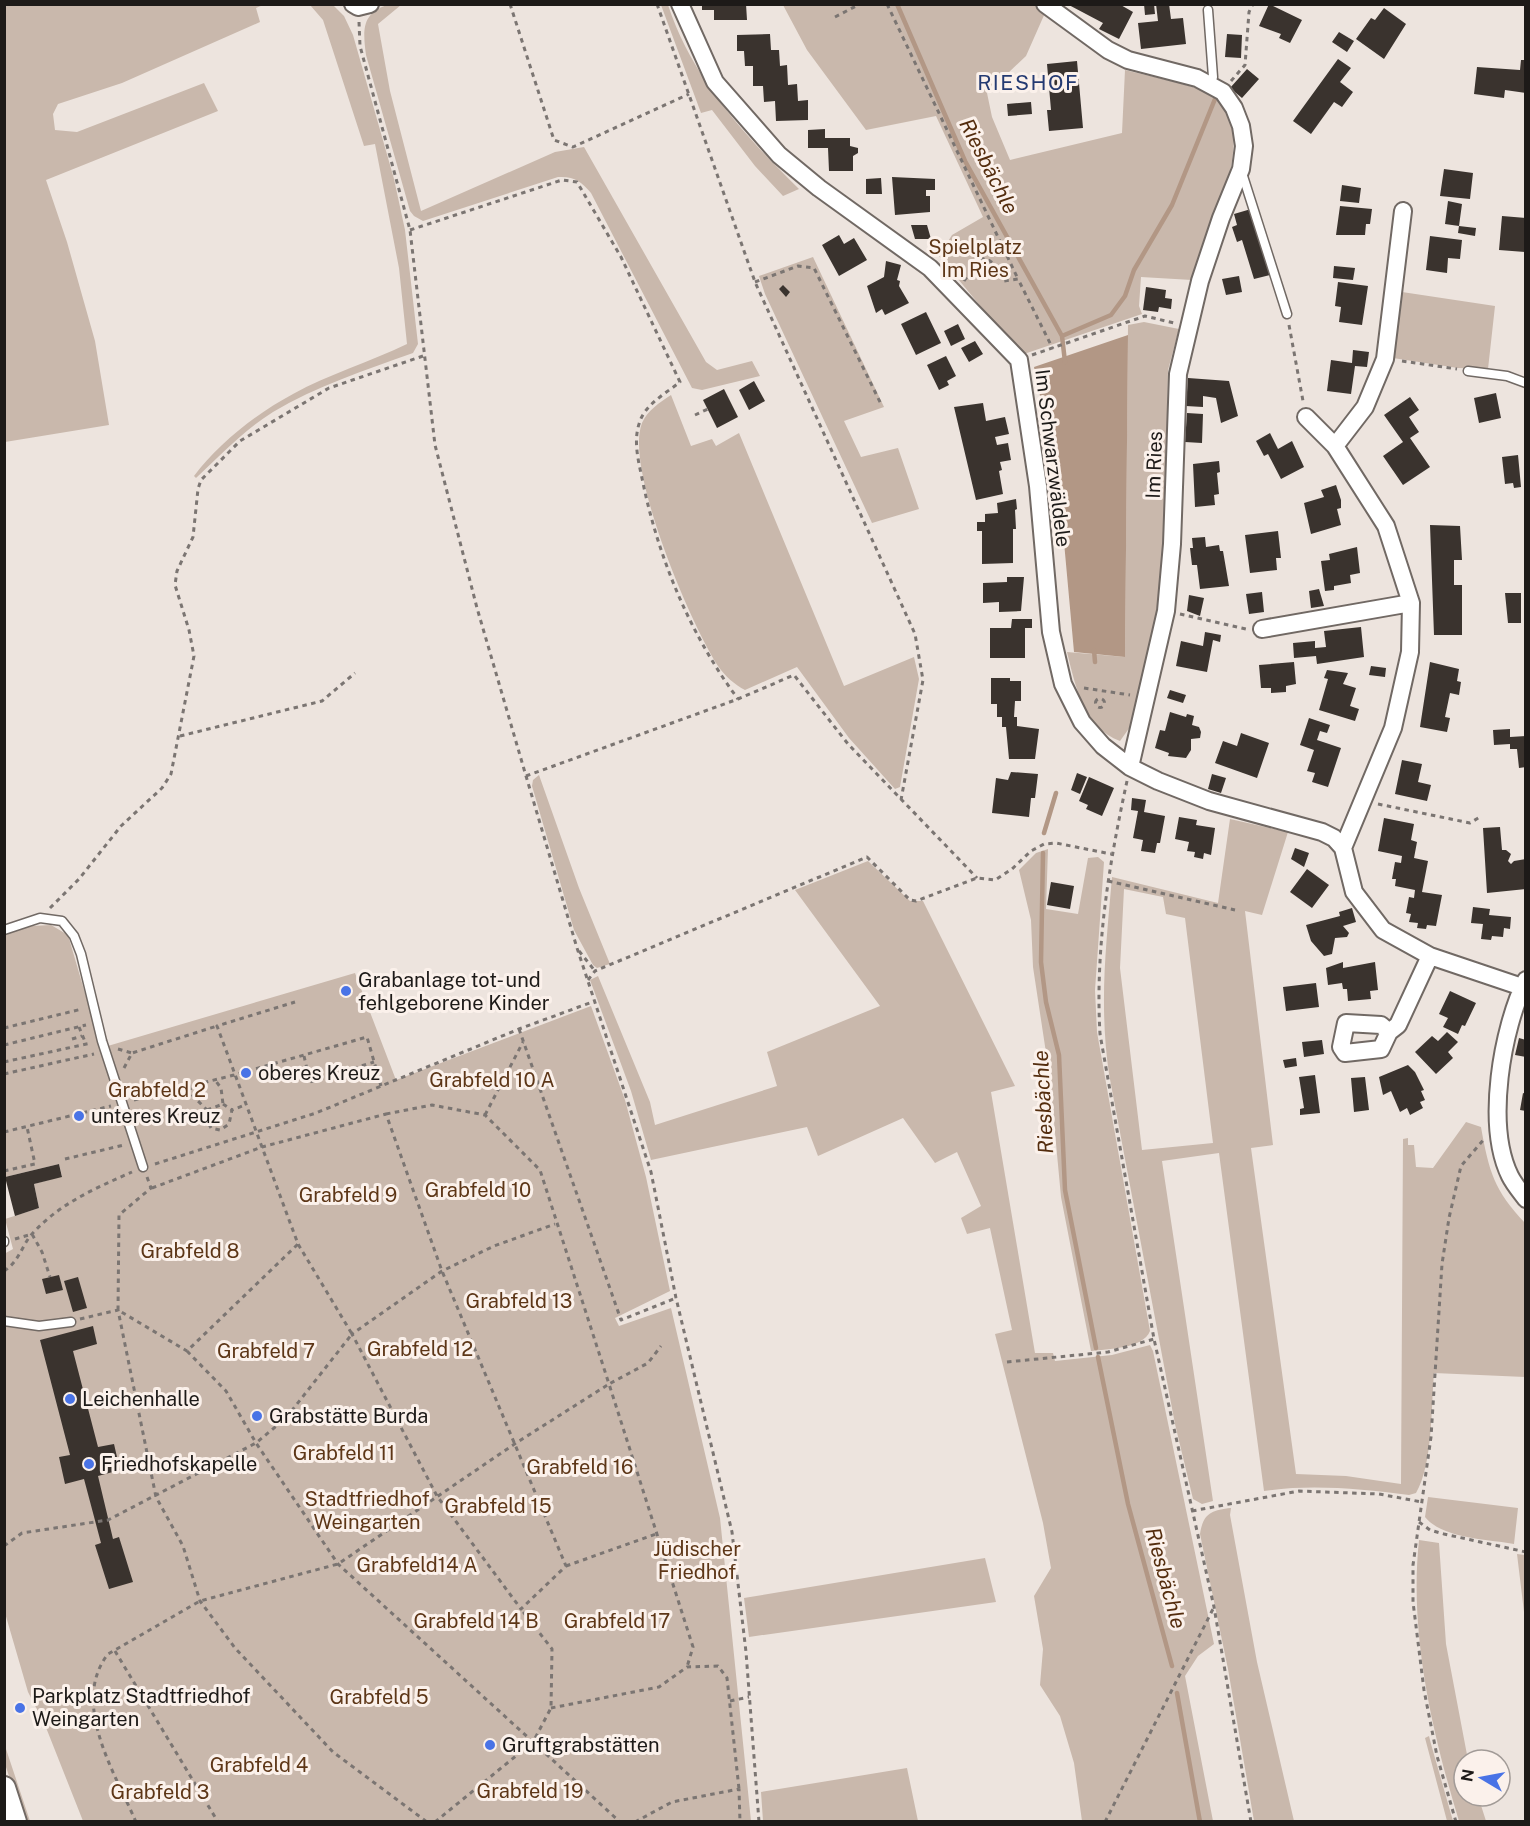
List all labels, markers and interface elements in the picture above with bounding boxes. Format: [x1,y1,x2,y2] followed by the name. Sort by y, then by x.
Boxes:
[977,70,1079,95] district label: RIESHOF
[954,114,1024,218] water label: Riesbächle
[928,235,1022,282] park label: Spielplatz Im Ries
[1030,368,1076,548] street label: Im Schwarzwäldele
[1141,431,1167,499] street label: Im Ries
[358,968,550,1015] place label: Grabanlage tot- und fehlgeborene Kinder
[339,984,353,998] marker: Grabanlage tot- und fehlgeborene Kinder
[1028,1050,1058,1154] water label: Riesbächle
[258,1061,380,1085] place label: oberes Kreuz
[239,1066,253,1080] marker: oberes Kreuz
[429,1068,555,1092] park label: Grabfeld 10 A
[108,1078,206,1102] park label: Grabfeld 2
[91,1104,220,1128] place label: unteres Kreuz
[72,1109,86,1123] marker: unteres Kreuz
[425,1178,531,1202] park label: Grabfeld 10
[299,1183,397,1207] park label: Grabfeld 9
[140,1239,240,1263] park label: Grabfeld 8
[466,1289,572,1313] park label: Grabfeld 13
[367,1337,473,1361] park label: Grabfeld 12
[217,1339,315,1363] park label: Grabfeld 7
[82,1387,200,1411] place label: Leichenhalle
[63,1392,77,1406] marker: Leichenhalle
[269,1404,428,1428] place label: Grabstätte Burda
[250,1409,264,1423] marker: Grabstätte Burda
[293,1441,395,1465] park label: Grabfeld 11
[101,1452,257,1476] place label: Friedhofskapelle
[527,1455,633,1479] park label: Grabfeld 16
[82,1457,96,1471] marker: Friedhofskapelle
[304,1487,430,1534] park label: Stadtfriedhof Weingarten
[444,1494,552,1518] park label: Grabfeld 15
[1140,1525,1192,1631] water label: Riesbächle
[653,1537,741,1584] park label: Jüdischer Friedhof
[356,1553,478,1577] park label: Grabfeld14 A
[413,1609,539,1633] park label: Grabfeld 14 B
[564,1609,670,1633] park label: Grabfeld 17
[32,1684,251,1731] place label: Parkplatz Stadtfriedhof Weingarten
[330,1685,429,1709] park label: Grabfeld 5
[13,1701,27,1715] marker: Parkplatz Stadtfriedhof Weingarten
[502,1733,660,1757] place label: Gruftgrabstätten
[483,1738,497,1752] marker: Gruftgrabstätten
[1452,1748,1512,1808] north arrow
[210,1753,308,1777] park label: Grabfeld 4
[1457,1768,1478,1783] text: N
[477,1779,583,1803] park label: Grabfeld 19
[111,1780,209,1804] park label: Grabfeld 3

